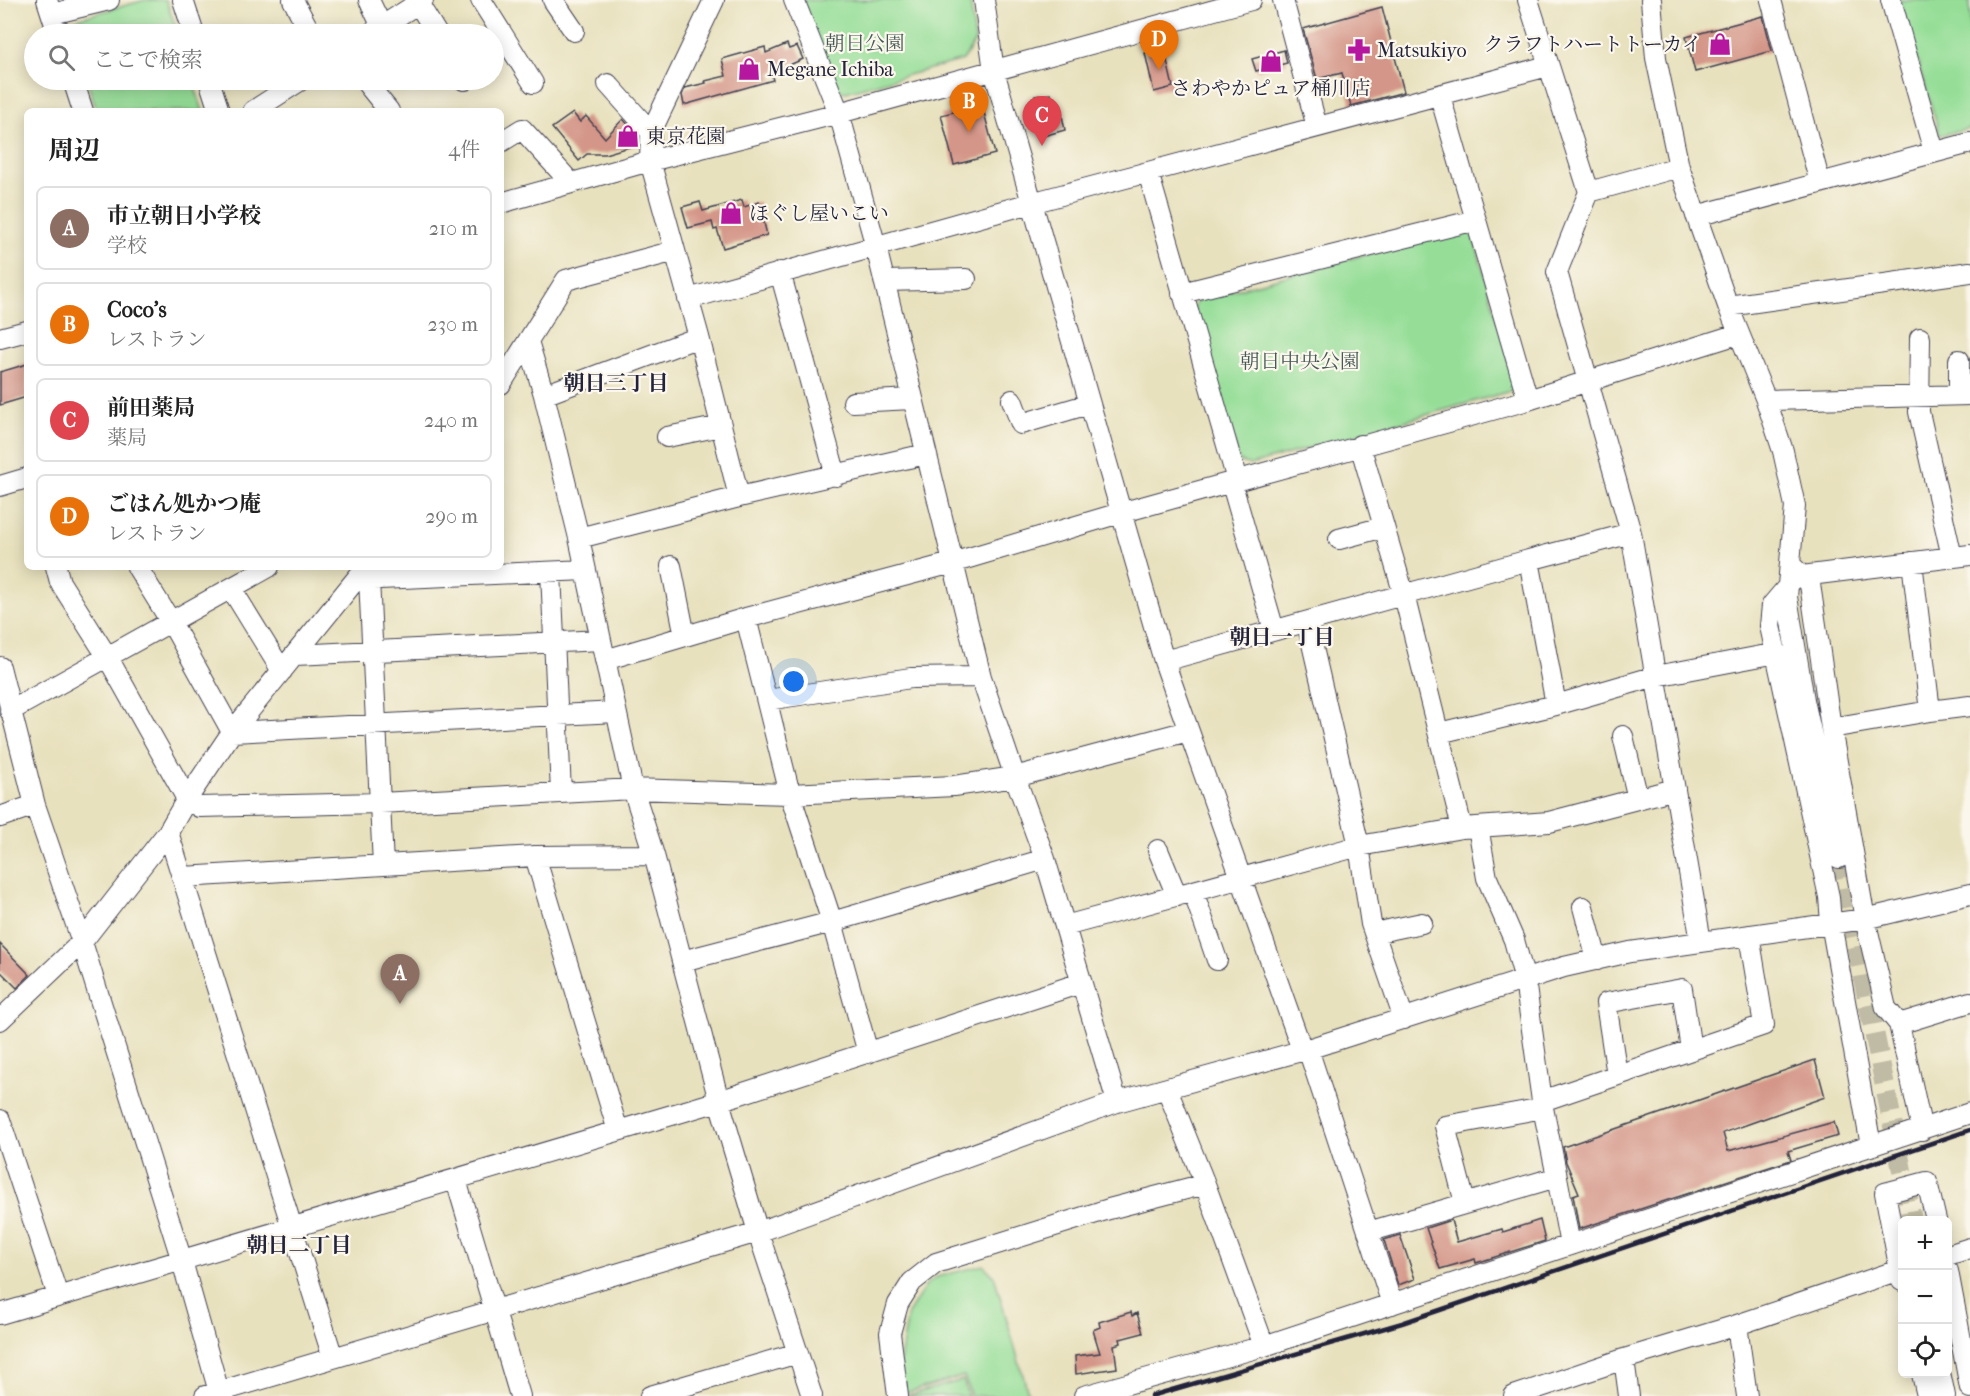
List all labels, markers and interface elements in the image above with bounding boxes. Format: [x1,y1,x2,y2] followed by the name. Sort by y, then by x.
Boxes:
[1140,20,1178,70] pin: D
[24,24,504,90] search box
[1707,31,1733,57] shop icon: クラフトハートトーカイ
[825,32,905,55] park label: 朝日公園
[1483,33,1702,56] place label: クラフトハートトーカイ
[1346,37,1372,63] pharmacy icon: Matsukiyo
[1377,39,1467,62] place label: Matsukiyo
[45,41,78,74] icon: search
[93,47,203,73] text: ここで検索
[1258,48,1284,74] shop icon: さわやかピュア桶川店
[736,56,762,82] shop icon: Megane Ichiba
[767,58,894,81] place label: Megane Ichiba
[1171,77,1371,100] place label: さわやかピュア桶川店
[950,82,988,132] pin: B
[1022,96,1062,146] pin: C
[615,123,641,149] shop icon: 東京花園
[646,125,726,148] place label: 東京花園
[48,135,100,166] text: 周辺
[448,138,480,161] text: 4件
[718,200,744,226] shop icon: ほぐし屋いこい
[749,202,889,225] place label: ほぐし屋いこい
[107,203,261,229] text: 市立朝日小学校
[63,217,76,240] text: A
[429,217,478,240] text: 210 m
[107,234,147,257] text: 学校
[107,297,167,323] text: Coco's
[63,313,76,336] text: B
[428,313,478,336] text: 230 m
[107,328,206,351] text: レストラン
[1240,350,1360,373] park label: 朝日中央公園
[564,371,669,395] district label: 朝日三丁目
[107,395,195,421] text: 前田薬局
[63,409,76,432] text: C
[424,409,478,432] text: 240 m
[107,426,147,449] text: 薬局
[107,491,261,517] text: ごはん処かつ庵
[62,505,77,528] text: D
[425,505,478,528] text: 290 m
[107,522,206,545] text: レストラン
[1230,625,1335,649] district label: 朝日一丁目
[779,667,808,696] your location
[380,954,420,1004] pin: A
[1898,1216,1952,1378] map controls
[1898,1216,1952,1270] button: +
[247,1233,352,1257] district label: 朝日二丁目
[1898,1270,1952,1324] button: −
[1898,1324,1952,1378] button: locate

